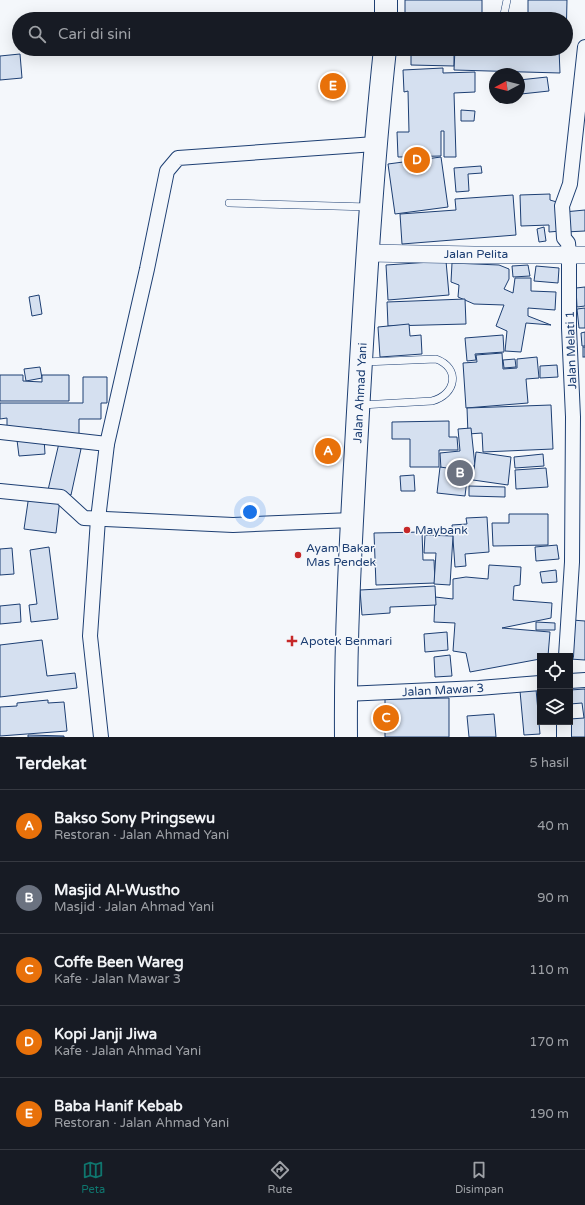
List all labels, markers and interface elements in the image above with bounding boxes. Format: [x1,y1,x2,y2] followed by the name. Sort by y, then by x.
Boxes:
[12,12,573,56] search box
[26,23,48,45] icon: search
[58,25,131,43] text: Cari di sini
[489,68,525,104] north arrow
[320,71,346,101] pin: E
[404,145,430,175] pin: D
[444,247,508,261] street label: Jalan Pelita
[563,311,579,389] street label: Jalan Melati 1
[350,342,370,444] street label: Jalan Ahmad Yani
[315,436,341,466] pin: A
[447,458,473,488] pin: B
[240,502,260,522] your location
[415,523,468,537] place label: Maybank
[402,525,412,535] marker: Maybank
[306,541,377,569] place label: Ayam Bakar Mas Pendek
[293,550,303,560] marker: Ayam Bakar Mas Pendek
[300,634,392,648] place label: Apotek Benmari
[287,636,297,646] marker: Apotek Benmari
[537,653,573,725] map controls
[537,653,573,689] button: locate
[402,681,484,699] street label: Jalan Mawar 3
[537,689,573,725] button: layers
[373,703,399,733] pin: C
[16,753,86,774] text: Terdekat
[530,755,569,771] text: 5 hasil
[54,809,215,827] text: Bakso Sony Pringsewu
[24,818,34,834] text: A
[537,818,569,834] text: 40 m
[54,827,229,843] text: Restoran · Jalan Ahmad Yani
[54,881,180,899] text: Masjid Al-Wustho
[24,890,34,906] text: B
[537,890,569,906] text: 90 m
[54,899,214,915] text: Masjid · Jalan Ahmad Yani
[54,953,184,971] text: Coffe Been Wareg
[24,962,34,978] text: C
[529,962,569,978] text: 110 m
[54,971,181,987] text: Kafe · Jalan Mawar 3
[54,1025,157,1043] text: Kopi Janji Jiwa
[24,1034,34,1050] text: D
[529,1034,569,1050] text: 170 m
[54,1043,201,1059] text: Kafe · Jalan Ahmad Yani
[54,1097,183,1115] text: Baba Hanif Kebab
[25,1106,33,1122] text: E
[529,1106,569,1122] text: 190 m
[54,1115,229,1131] text: Restoran · Jalan Ahmad Yani
[81,1159,105,1196] tab: Peta
[268,1159,292,1196] tab: Rute
[455,1159,504,1196] tab: Disimpan

